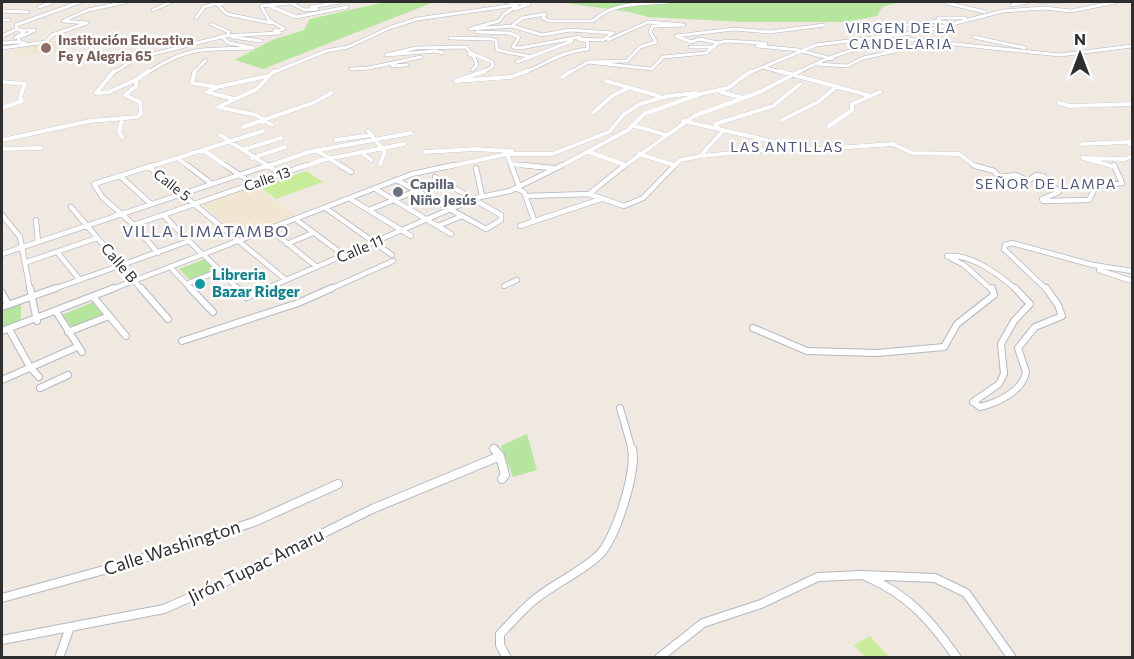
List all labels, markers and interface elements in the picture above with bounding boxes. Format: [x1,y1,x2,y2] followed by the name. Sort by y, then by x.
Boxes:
[845,19,957,52] district label: VIRGEN DE LA CANDELARIA
[1050,24,1110,84] north arrow
[1074,29,1086,48] text: N
[58,31,194,64] place label: Institución Educativa Fe y Alegria 65
[39,41,53,55] marker: Institución Educativa Fe y Alegria 65
[730,138,844,155] district label: LAS ANTILLAS
[241,163,292,194] street label: Calle 13
[150,165,194,204] street label: Calle 5
[410,175,477,208] place label: Capilla Niño Jesús
[975,175,1117,192] district label: SEÑOR DE LAMPA
[391,185,405,199] marker: Capilla Niño Jesús
[122,221,290,240] district label: VILLA LIMATAMBO
[333,230,386,266] street label: Calle 11
[98,239,142,286] street label: Calle B
[212,265,300,300] place label: Libreria Bazar Ridger
[193,277,207,291] marker: Libreria Bazar Ridger
[101,515,243,579] street label: Calle Washington
[184,523,327,608] street label: Jirón Tupac Amaru

